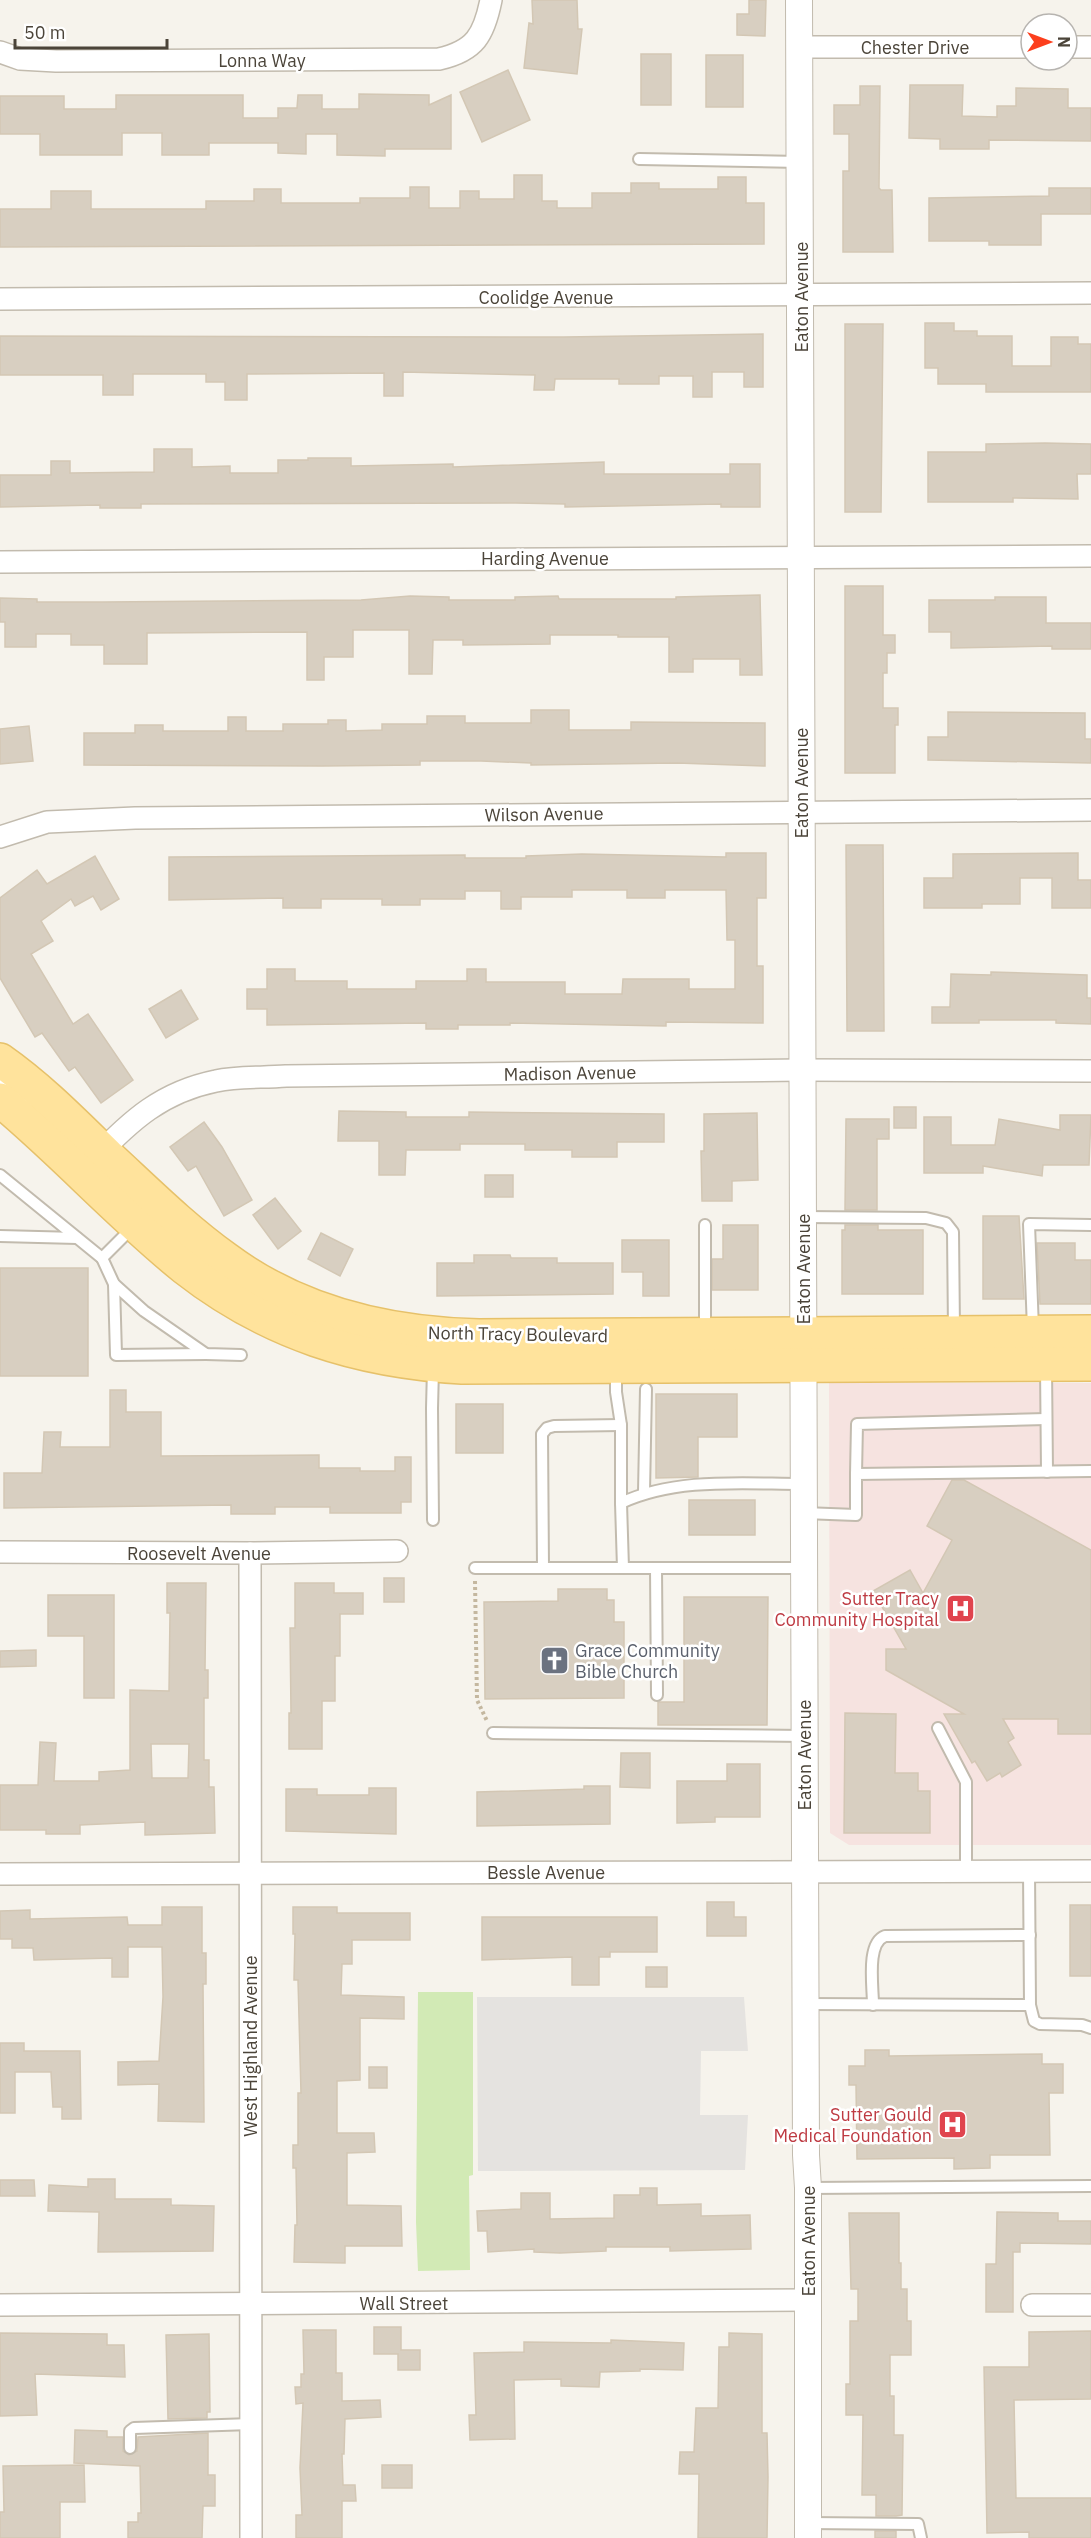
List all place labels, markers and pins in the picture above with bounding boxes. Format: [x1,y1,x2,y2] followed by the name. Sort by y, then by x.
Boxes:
[774,1587,939,1631] place label: Sutter Tracy Community Hospital
[944,1592,976,1624] hospital icon: Sutter Tracy Community Hospital
[575,1639,720,1683] place label: Grace Community Bible Church
[538,1644,570,1676] church icon: Grace Community Bible Church
[773,2103,932,2147] place label: Sutter Gould Medical Foundation
[937,2108,969,2140] hospital icon: Sutter Gould Medical Foundation

